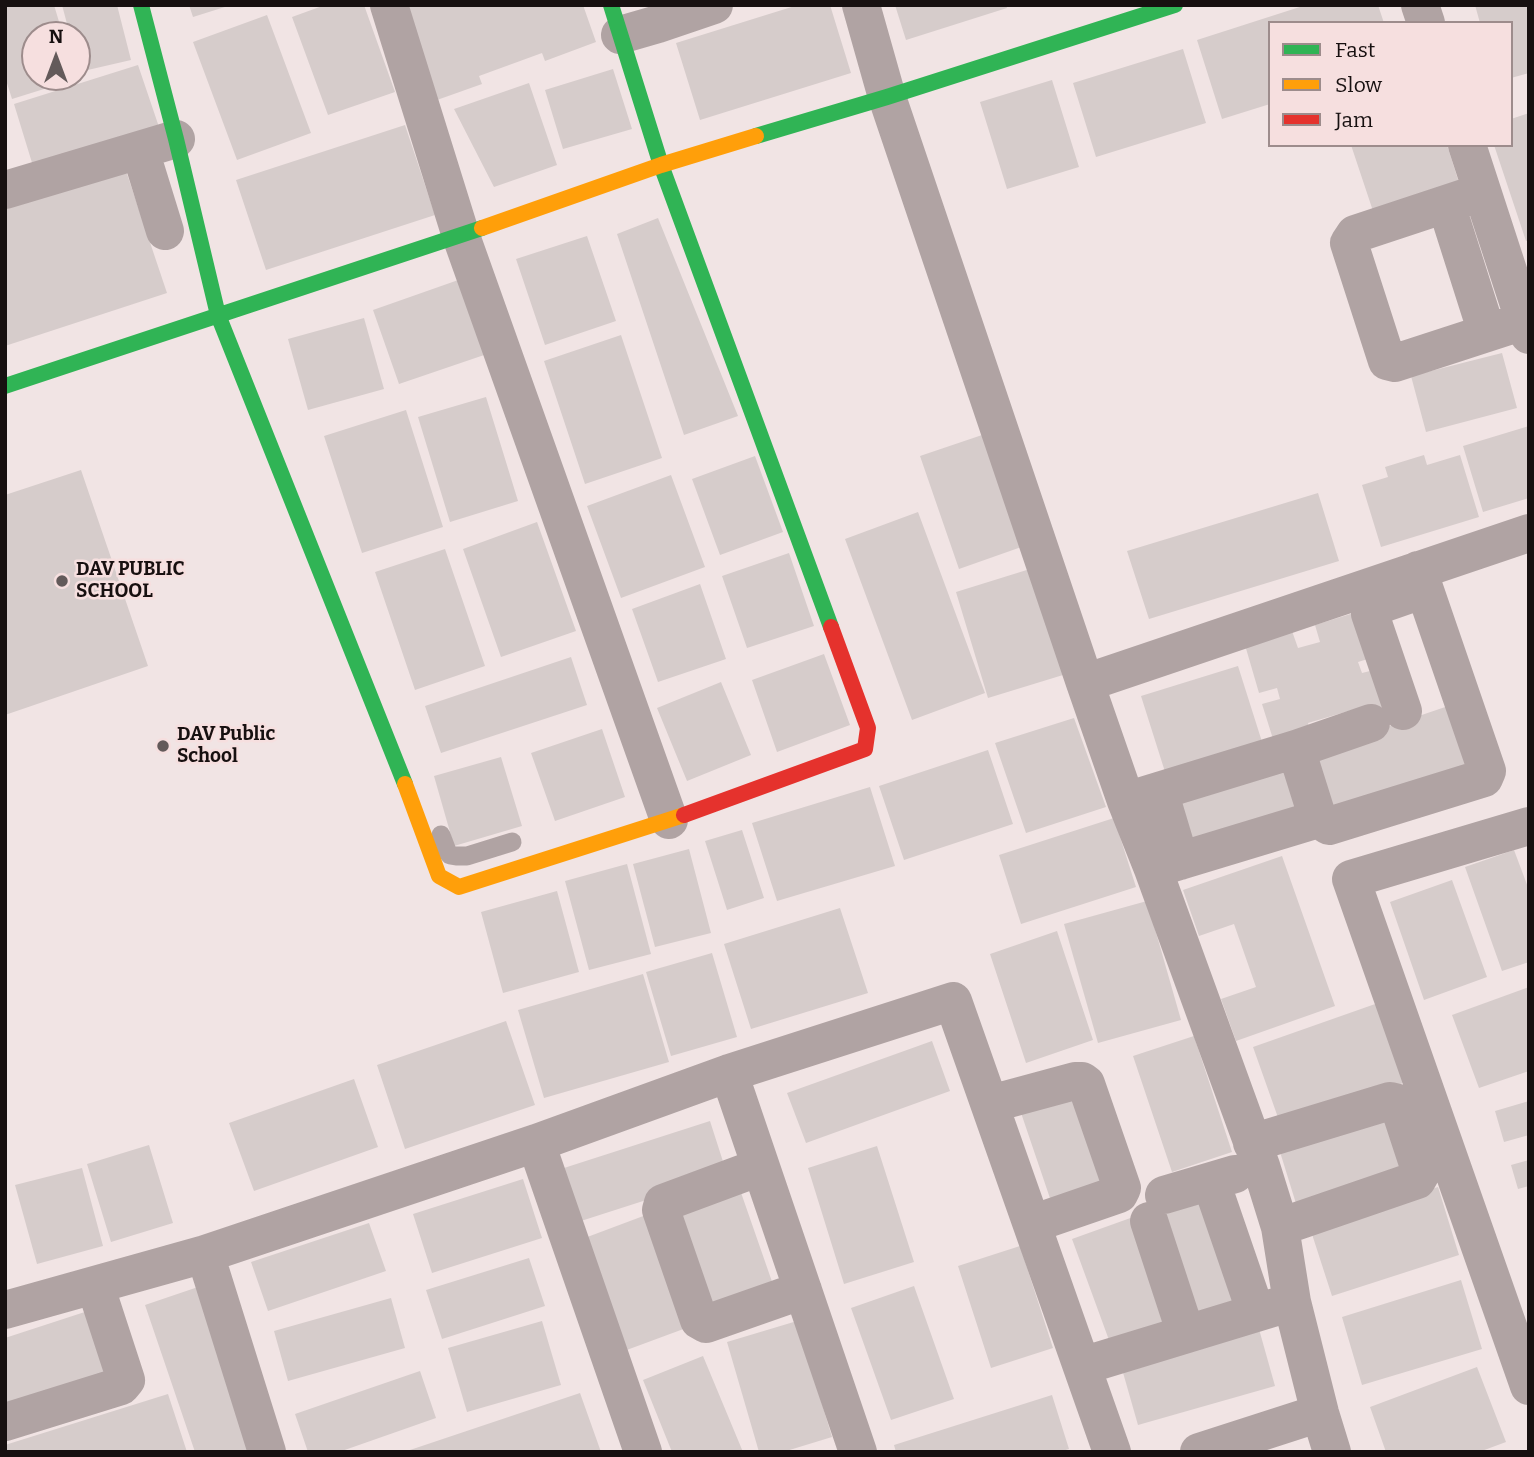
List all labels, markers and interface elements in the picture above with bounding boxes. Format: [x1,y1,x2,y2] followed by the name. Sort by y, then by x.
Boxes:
[21,21,91,91] north arrow
[1268,21,1513,147] legend
[49,25,63,48] text: N
[1335,37,1375,63] text: Fast
[1335,72,1382,98] text: Slow
[1335,107,1373,133] text: Jam
[76,559,185,603] place label: DAV PUBLIC SCHOOL
[54,573,70,589] marker: DAV PUBLIC SCHOOL
[177,724,275,768] place label: DAV Public School
[155,738,171,754] marker: DAV Public School

